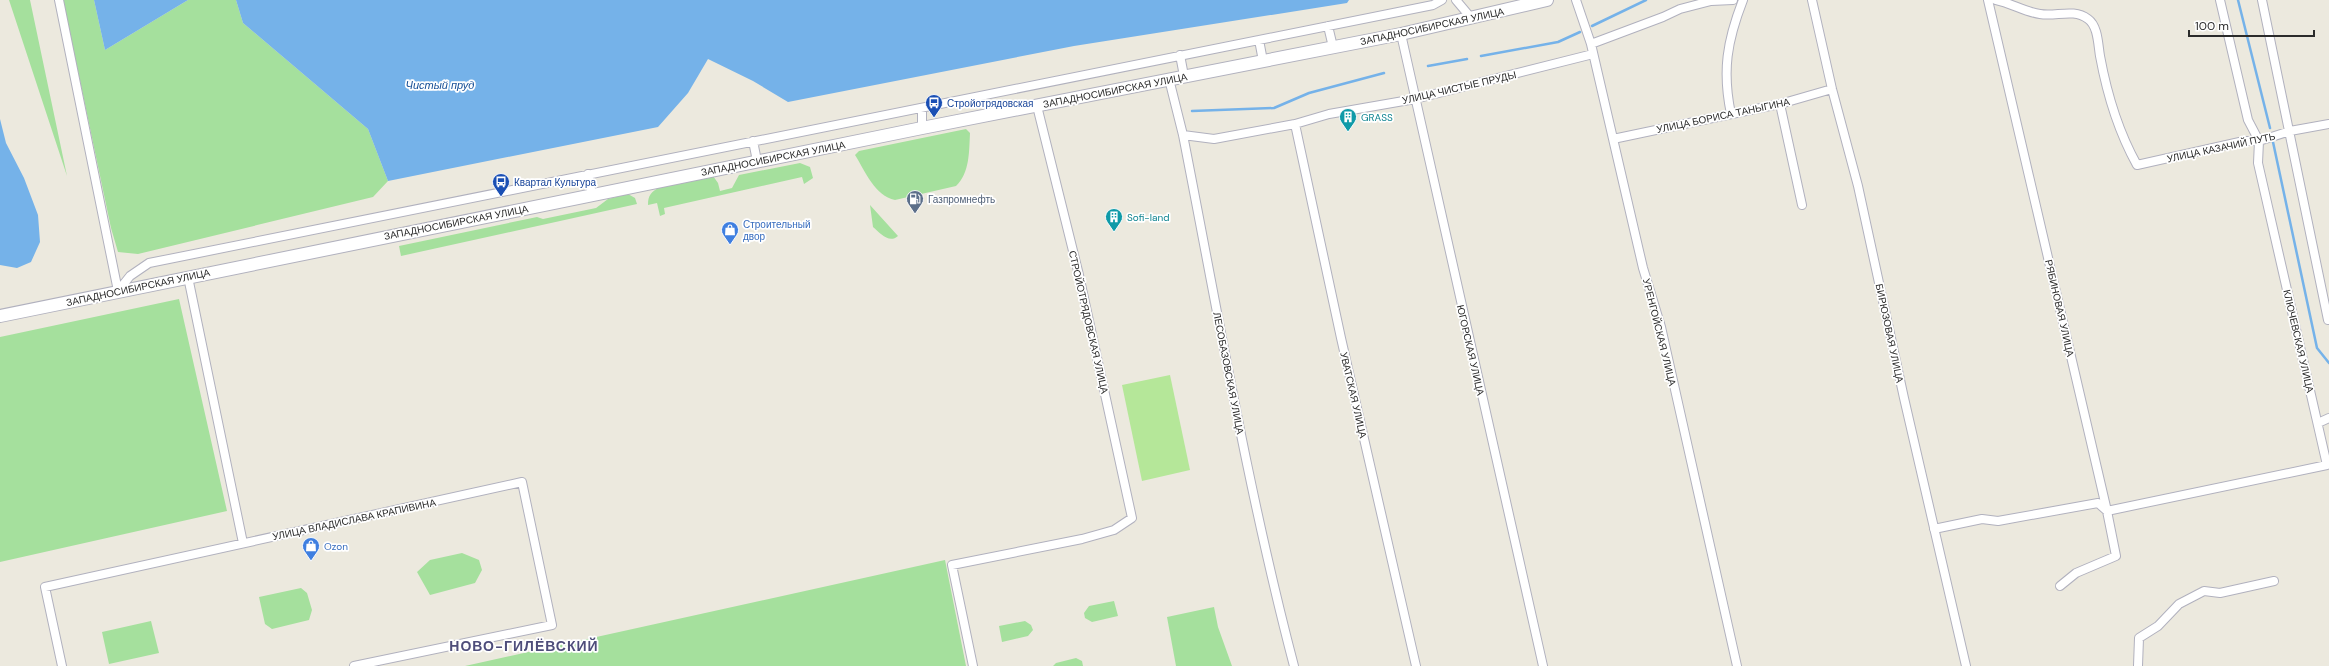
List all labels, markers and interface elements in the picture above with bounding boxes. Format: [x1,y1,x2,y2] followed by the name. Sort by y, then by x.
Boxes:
[1359,5,1506,48] street label: ЗАПАДНОСИБИРСКАЯ УЛИЦА
[2189,12,2314,38] scale bar
[2195,18,2229,34] text: 100 m
[1401,68,1518,107] street label: УЛИЦА ЧИСТЫЕ ПРУДЫ
[1042,70,1189,111] street label: ЗАПАДНОСИБИРСКАЯ УЛИЦА
[406,78,474,92] water label: Чистый пруд
[924,93,944,118] bus stop icon: Стройотрядовская
[1655,95,1791,136] street label: УЛИЦА БОРИСА ТАНЫГИНА
[947,97,1033,110] place label: Стройотрядовская
[1338,107,1358,132] building icon: GRASS
[1361,111,1393,124] place label: GRASS
[2166,130,2277,165] street label: УЛИЦА КАЗАЧИЙ ПУТЬ
[700,138,847,179] street label: ЗАПАДНОСИБИРСКАЯ УЛИЦА
[491,172,511,197] bus stop icon: Квартал Культура
[514,176,596,189] place label: Квартал Культура
[905,189,925,214] fuel station icon: Газпромнефть
[928,193,995,206] place label: Газпромнефть
[383,202,530,243] street label: ЗАПАДНОСИБИРСКАЯ УЛИЦА
[1104,207,1124,232] building icon: Sofi-land
[1127,211,1169,224] place label: Sofi-land
[743,218,811,243] place label: Строительный двор
[720,220,740,245] shop icon: Строительный двор
[1066,249,1111,395] street label: СТРОЙОТРЯДОВСКАЯ УЛИЦА
[2042,258,2077,358] street label: РЯБИНОВАЯ УЛИЦА
[65,266,212,309] street label: ЗАПАДНОСИБИРСКАЯ УЛИЦА
[1640,277,1679,387] street label: УРЕНГОЙСКАЯ УЛИЦА
[1873,282,1906,384] street label: БИРЮЗОВАЯ УЛИЦА
[2280,288,2317,394] street label: КЛЮЧЕВСКАЯ УЛИЦА
[1454,303,1487,397] street label: ЮГОРСКАЯ УЛИЦА
[1210,311,1247,436] street label: ЛЕСОБАЗОВСКАЯ УЛИЦА
[1337,351,1370,440] street label: УВАТСКАЯ УЛИЦА
[271,496,437,543] street label: УЛИЦА ВЛАДИСЛАВА КРАПИВИНА
[301,536,321,561] shop icon: Ozon
[324,540,348,553] place label: Ozon
[449,637,599,655] district label: НОВО-ГИЛЁВСКИЙ

